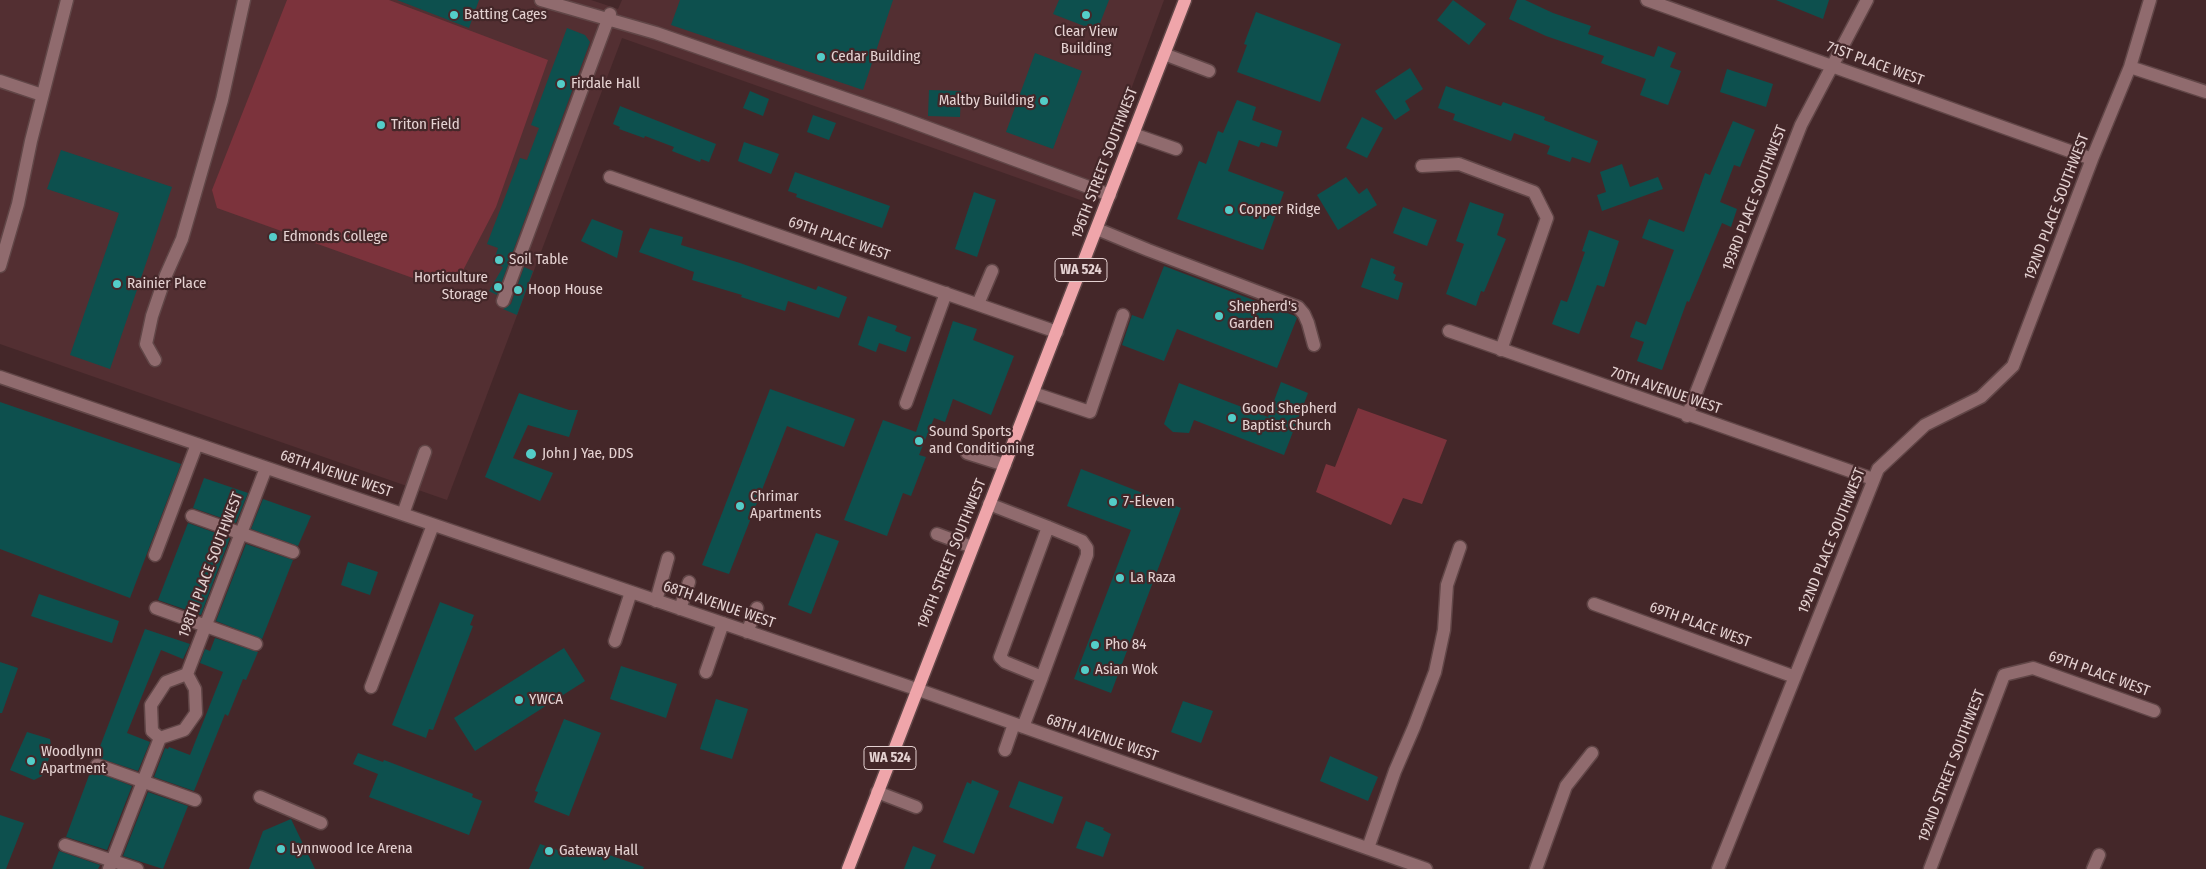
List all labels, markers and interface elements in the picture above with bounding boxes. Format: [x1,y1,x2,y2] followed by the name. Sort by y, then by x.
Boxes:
[464,6,547,24] place label: Batting Cages
[448,9,460,21] marker: Batting Cages
[1080,9,1092,21] marker: Clear View Building
[1054,23,1118,58] place label: Clear View Building
[1824,38,1926,90] street label: 71ST PLACE WEST
[831,48,920,66] place label: Cedar Building
[815,51,827,63] marker: Cedar Building
[571,75,640,93] place label: Firdale Hall
[555,78,567,90] marker: Firdale Hall
[1068,85,1142,241] street label: 196TH STREET SOUTHWEST
[939,92,1034,110] place label: Maltby Building
[1038,95,1050,107] marker: Maltby Building
[391,116,460,134] place label: Triton Field
[375,119,387,131] marker: Triton Field
[1719,123,1791,273] street label: 193RD PLACE SOUTHWEST
[2021,131,2093,283] street label: 192ND PLACE SOUTHWEST
[1239,201,1321,219] place label: Copper Ridge
[1223,204,1235,216] marker: Copper Ridge
[786,213,892,265] street label: 69TH PLACE WEST
[283,228,388,246] place label: Edmonds College
[267,231,279,243] marker: Edmonds College
[509,251,568,269] place label: Soil Table
[493,254,505,266] marker: Soil Table
[1055,258,1107,282] road number: WA 524
[414,269,488,304] place label: Horticulture Storage
[127,275,206,293] place label: Rainier Place
[111,278,123,290] marker: Rainier Place
[492,281,504,293] marker: Horticulture Storage
[528,281,603,299] place label: Hoop House
[512,284,524,296] marker: Hoop House
[1229,298,1297,333] place label: Shepherd's Garden
[1213,310,1225,322] marker: Shepherd's Garden
[1608,364,1724,418] street label: 70TH AVENUE WEST
[1242,400,1337,435] place label: Good Shepherd Baptist Church
[1226,412,1238,424] marker: Good Shepherd Baptist Church
[929,423,1034,458] place label: Sound Sports and Conditioning
[913,435,925,447] marker: Sound Sports and Conditioning
[542,445,633,463] place label: John J Yae, DDS
[278,446,394,502] street label: 68TH AVENUE WEST
[524,447,538,461] marker: John J Yae, DDS
[1795,466,1869,616] street label: 192ND PLACE SOUTHWEST
[914,476,990,632] street label: 196TH STREET SOUTHWEST
[750,488,821,523] place label: Chrimar Apartments
[175,490,247,640] street label: 198TH PLACE SOUTHWEST
[1123,493,1175,511] place label: 7-Eleven
[1107,496,1119,508] marker: 7-Eleven
[734,500,746,512] marker: Chrimar Apartments
[1130,569,1176,587] place label: La Raza
[1114,572,1126,584] marker: La Raza
[661,577,777,633] street label: 68TH AVENUE WEST
[1647,598,1753,652] street label: 69TH PLACE WEST
[1105,636,1147,654] place label: Pho 84
[1089,639,1101,651] marker: Pho 84
[2046,647,2152,701] street label: 69TH PLACE WEST
[1095,661,1158,679] place label: Asian Wok
[1079,664,1091,676] marker: Asian Wok
[1915,687,1989,845] street label: 192ND STREET SOUTHWEST
[529,691,563,709] place label: YWCA
[513,694,525,706] marker: YWCA
[1044,710,1160,766] street label: 68TH AVENUE WEST
[41,743,106,778] place label: Woodlynn Apartment
[864,746,916,770] road number: WA 524
[25,755,37,767] marker: Woodlynn Apartment
[291,840,413,858] place label: Lynnwood Ice Arena
[559,842,638,860] place label: Gateway Hall
[275,843,287,855] marker: Lynnwood Ice Arena
[543,845,555,857] marker: Gateway Hall

